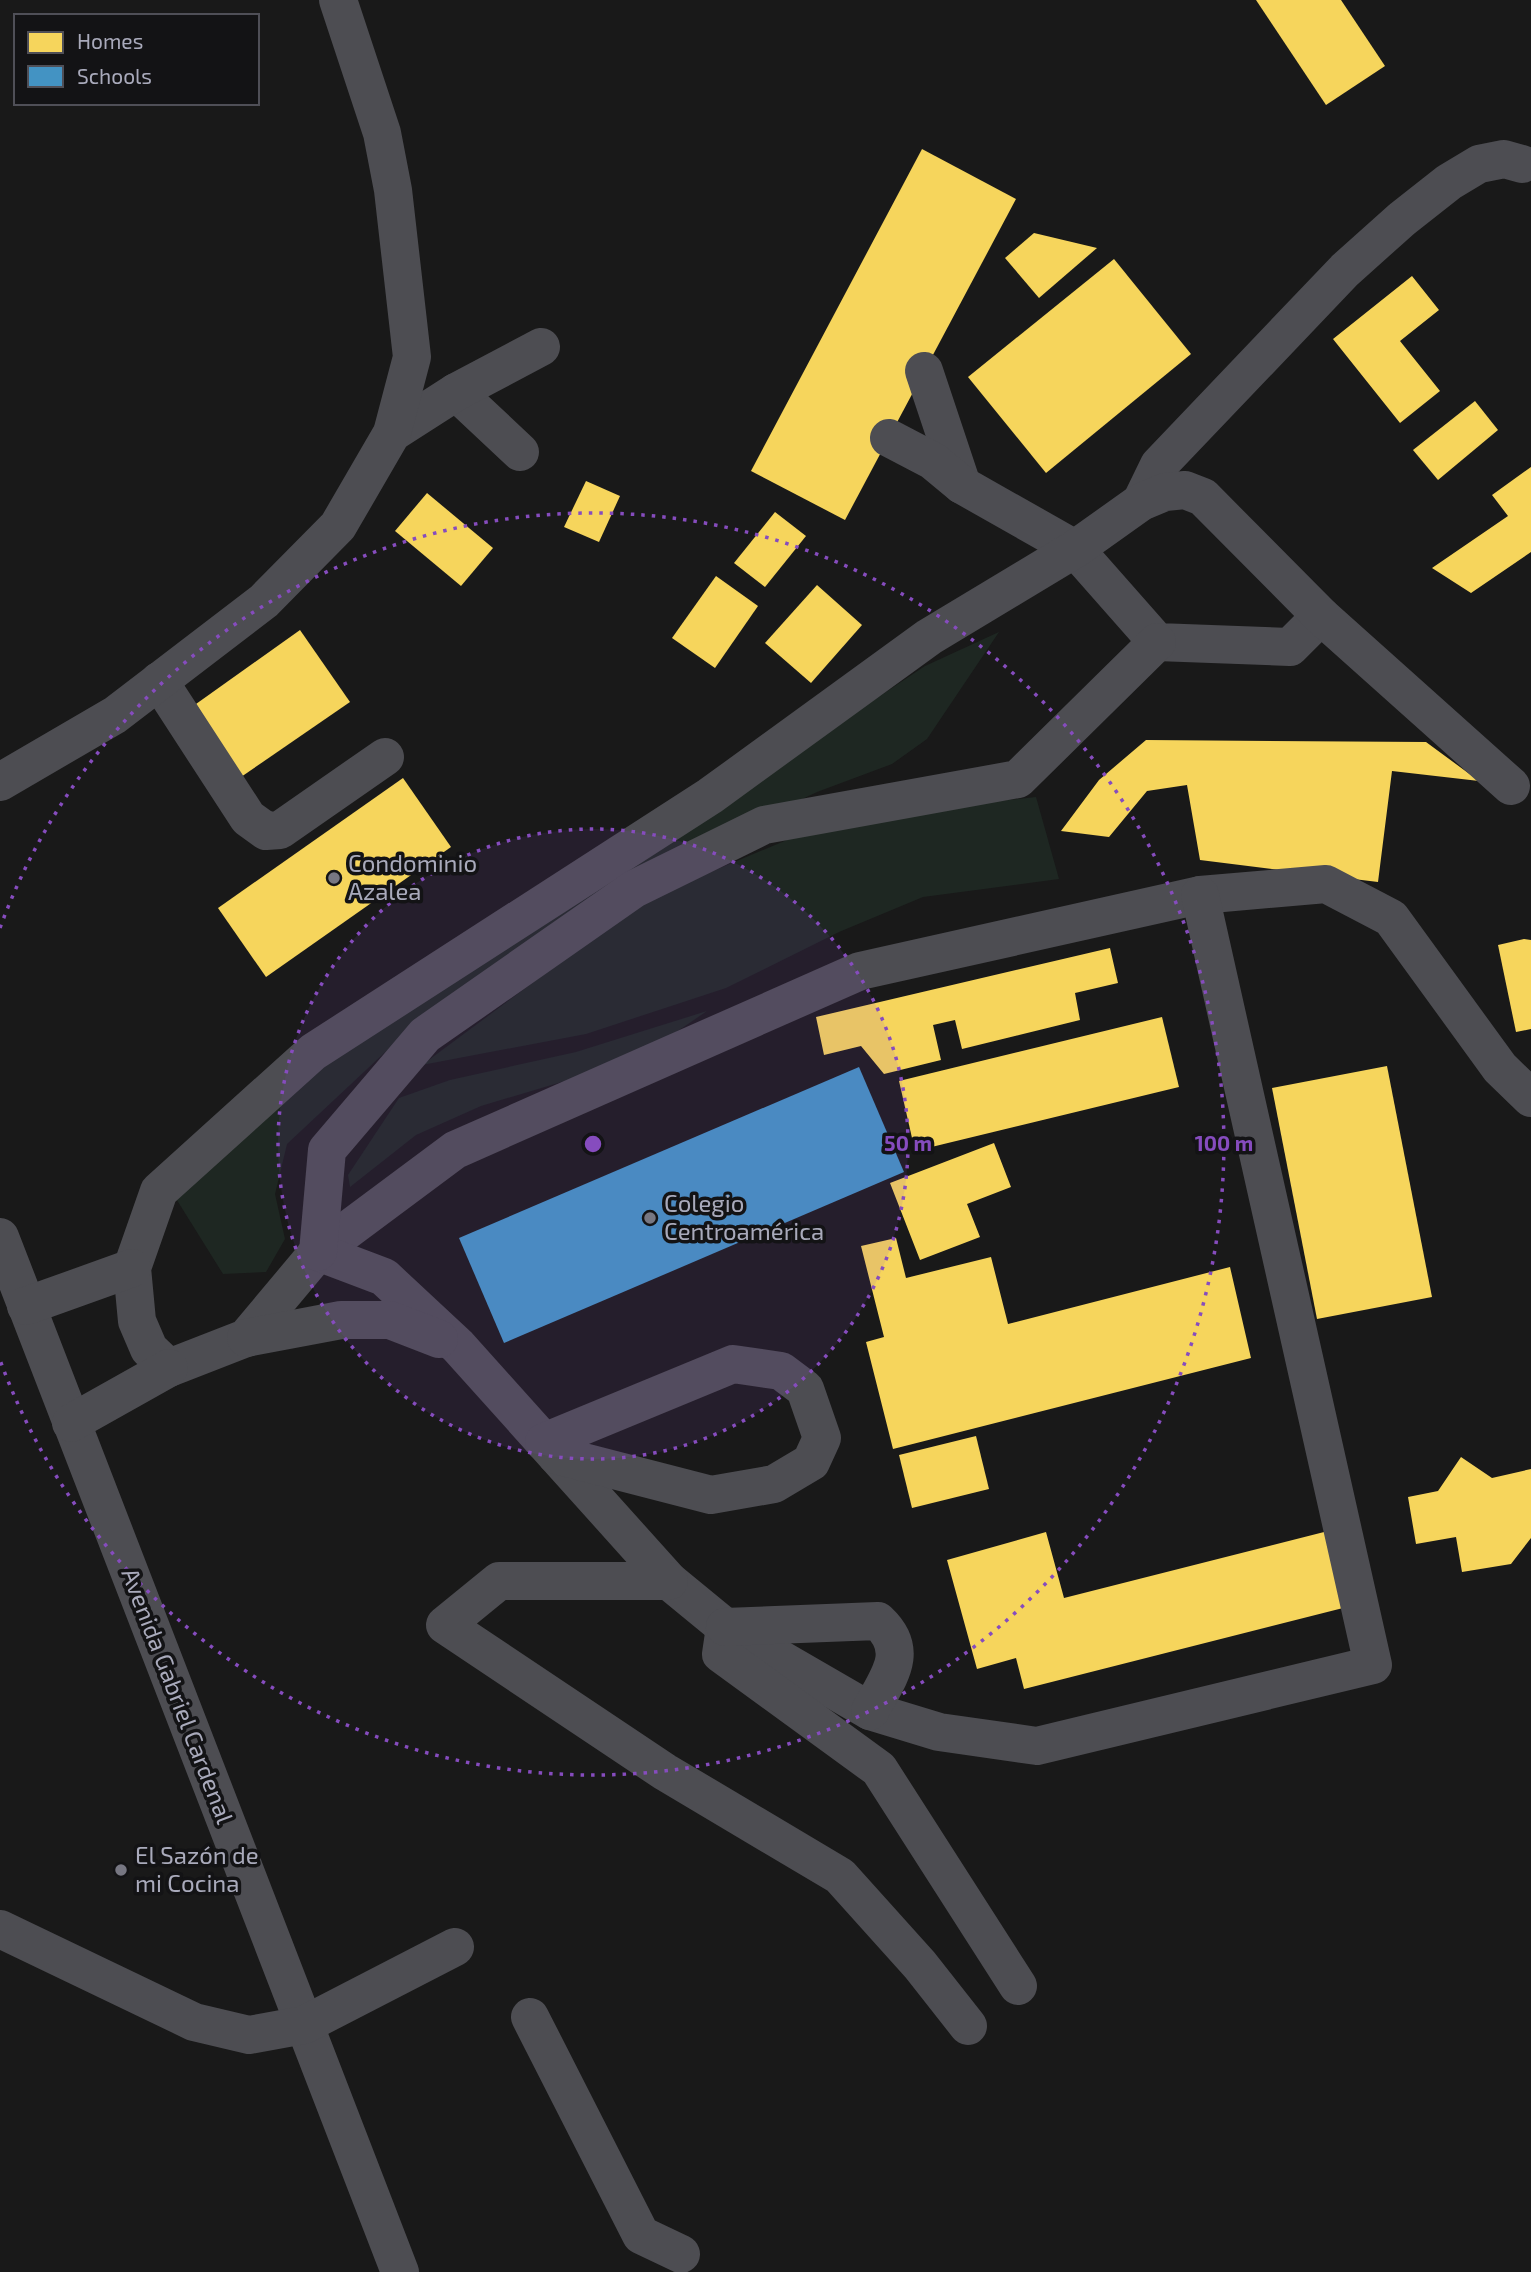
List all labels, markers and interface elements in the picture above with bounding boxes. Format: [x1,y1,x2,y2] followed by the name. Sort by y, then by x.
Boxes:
[14,14,259,105] legend
[77,28,143,53] text: Homes
[77,63,152,88] text: Schools
[348,848,477,905] place label: Condominio Azalea
[326,870,342,886] marker: Condominio Azalea
[884,1130,932,1155] text: 50 m
[1195,1130,1253,1155] text: 100 m
[581,1132,605,1156] centre of rings
[664,1188,824,1245] place label: Colegio Centroamérica
[642,1210,658,1226] marker: Colegio Centroamérica
[116,1564,241,1827] street label: Avenida Gabriel Cardenal
[135,1840,259,1897] place label: El Sazón de mi Cocina
[113,1862,129,1878] marker: El Sazón de mi Cocina

